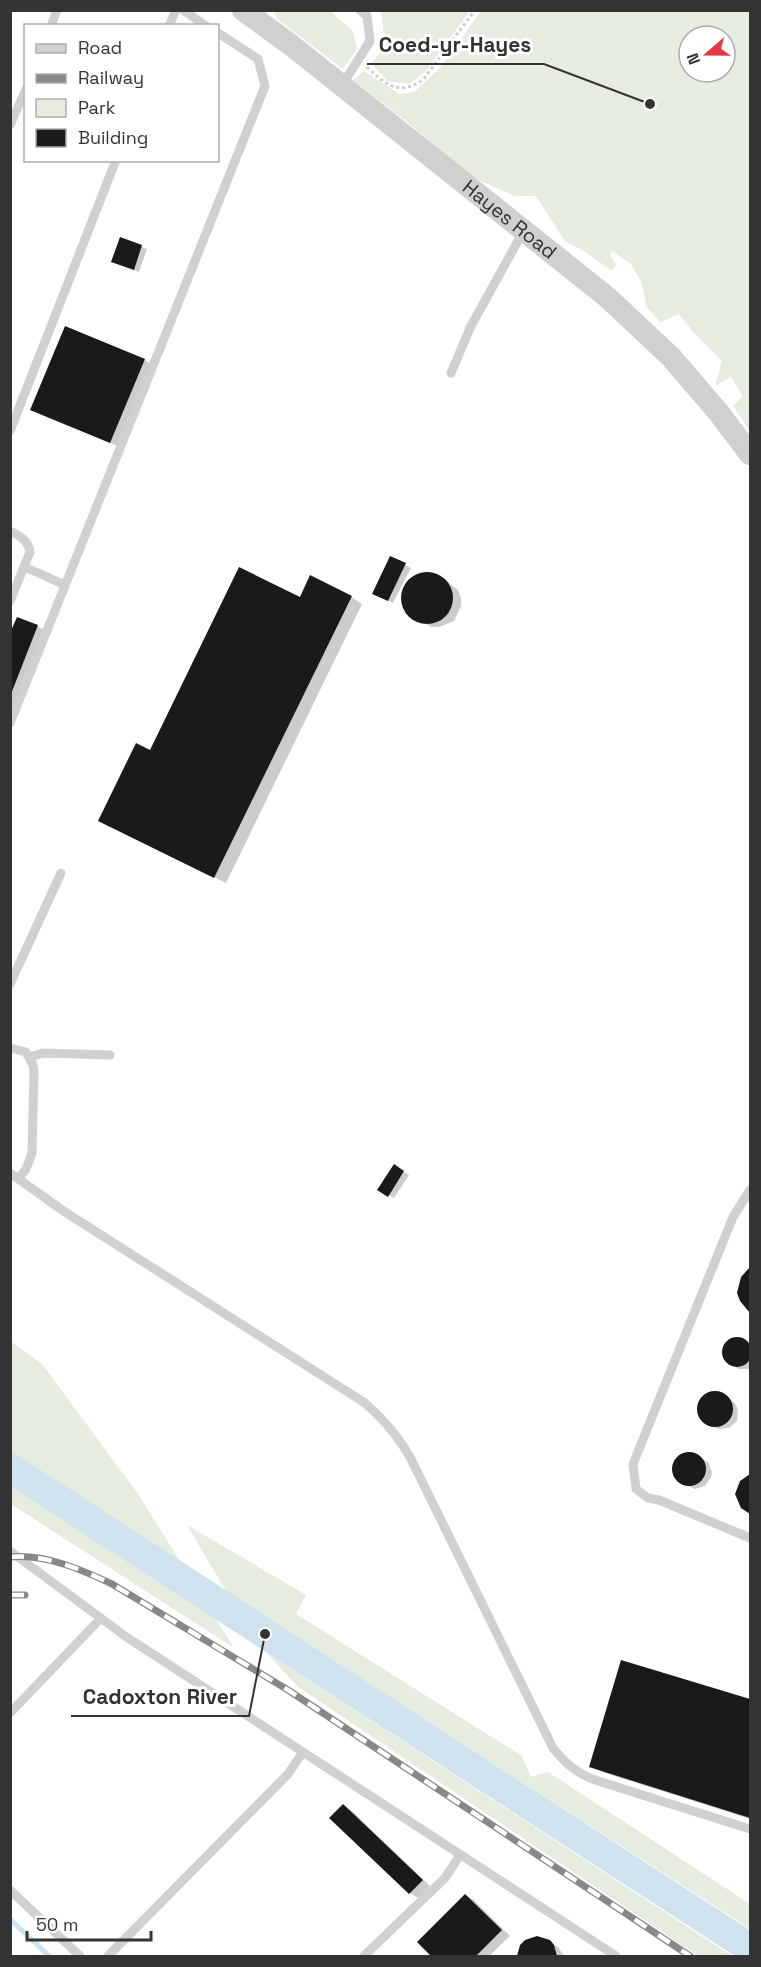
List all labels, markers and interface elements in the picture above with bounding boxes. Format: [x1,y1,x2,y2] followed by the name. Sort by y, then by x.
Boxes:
[24,24,219,162] legend
[677,24,737,84] north arrow
[367,25,544,64] callout: Coed-yr-Hayes
[379,31,531,58] text: Coed-yr-Hayes
[78,36,122,59] text: Road
[682,50,705,68] text: N
[78,66,144,89] text: Railway
[78,96,116,119] text: Park
[78,126,148,149] text: Building
[457,174,562,265] street label: Hayes Road
[71,1677,249,1716] callout: Cadoxton River
[83,1683,237,1710] text: Cadoxton River
[27,1904,152,1942] scale bar
[36,1913,78,1936] text: 50 m

